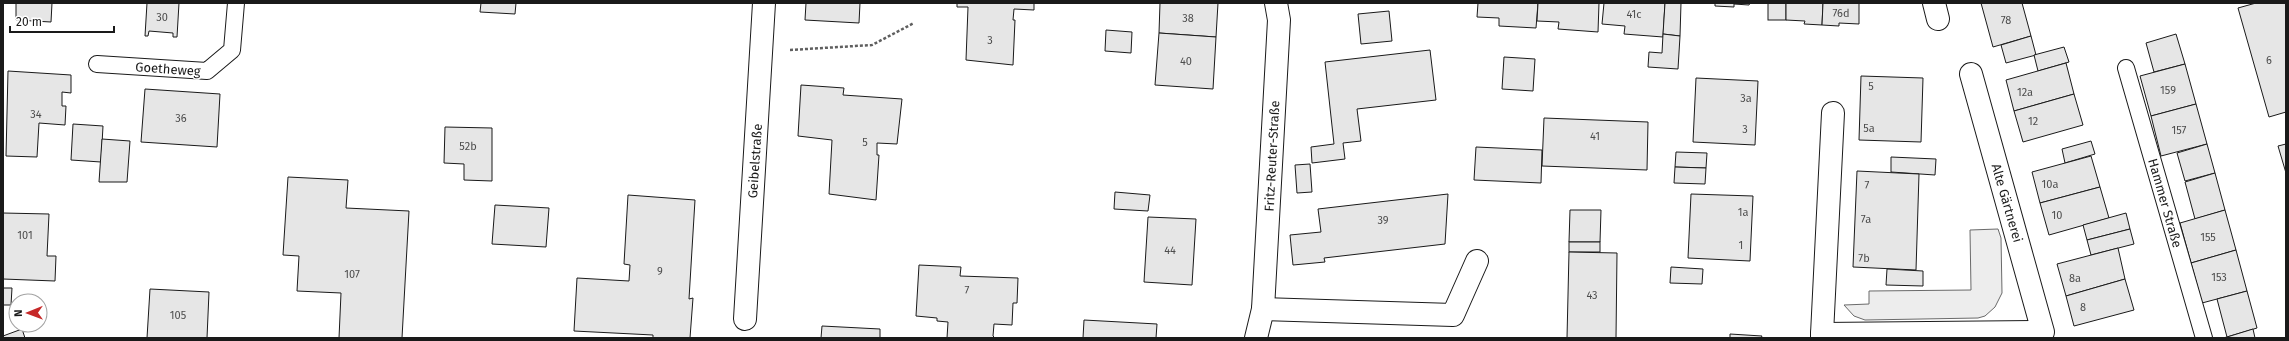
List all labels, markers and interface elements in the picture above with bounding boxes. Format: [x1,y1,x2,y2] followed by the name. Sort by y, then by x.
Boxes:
[1832,7,1850,20] house number: 76d
[10,8,114,34] scale bar
[1626,8,1642,21] house number: 41c
[156,11,168,24] house number: 30
[1182,12,1194,25] house number: 38
[2001,14,2011,27] house number: 78
[16,15,42,29] text: 20 m
[987,34,993,47] house number: 3
[2266,54,2272,67] house number: 6
[1180,55,1192,68] house number: 40
[135,59,201,79] street label: Goetheweg
[1868,80,1874,93] house number: 5
[2160,84,2176,97] house number: 159
[2017,86,2033,99] house number: 12a
[1740,92,1752,105] house number: 3a
[1262,100,1282,212] street label: Fritz-Reuter-Straße
[30,108,42,121] house number: 34
[175,112,187,125] house number: 36
[2028,115,2038,128] house number: 12
[1863,122,1875,135] house number: 5a
[745,123,765,199] street label: Geibelstraße
[1742,123,1748,136] house number: 3
[2172,124,2187,137] house number: 157
[1590,130,1600,143] house number: 41
[862,136,868,149] house number: 5
[459,140,477,153] house number: 52b
[2145,157,2185,249] street label: Hammer Straße
[1989,162,2025,244] street label: Alte Gärtnerei
[2042,178,2058,191] house number: 10a
[1865,179,1870,192] house number: 7
[1738,206,1748,219] house number: 1a
[2052,209,2062,222] house number: 10
[1861,213,1871,226] house number: 7a
[1377,214,1389,227] house number: 39
[17,229,33,242] house number: 101
[2200,231,2216,244] house number: 155
[1739,239,1743,252] house number: 1
[1164,244,1176,257] house number: 44
[1858,252,1870,265] house number: 7b
[657,265,663,278] house number: 9
[344,268,360,281] house number: 107
[2211,271,2227,284] house number: 153
[2069,272,2081,285] house number: 8a
[965,284,970,297] house number: 7
[1586,289,1598,302] house number: 43
[8,293,48,333] north arrow
[2080,301,2086,314] house number: 8
[12,309,25,317] text: N
[170,309,187,322] house number: 105

